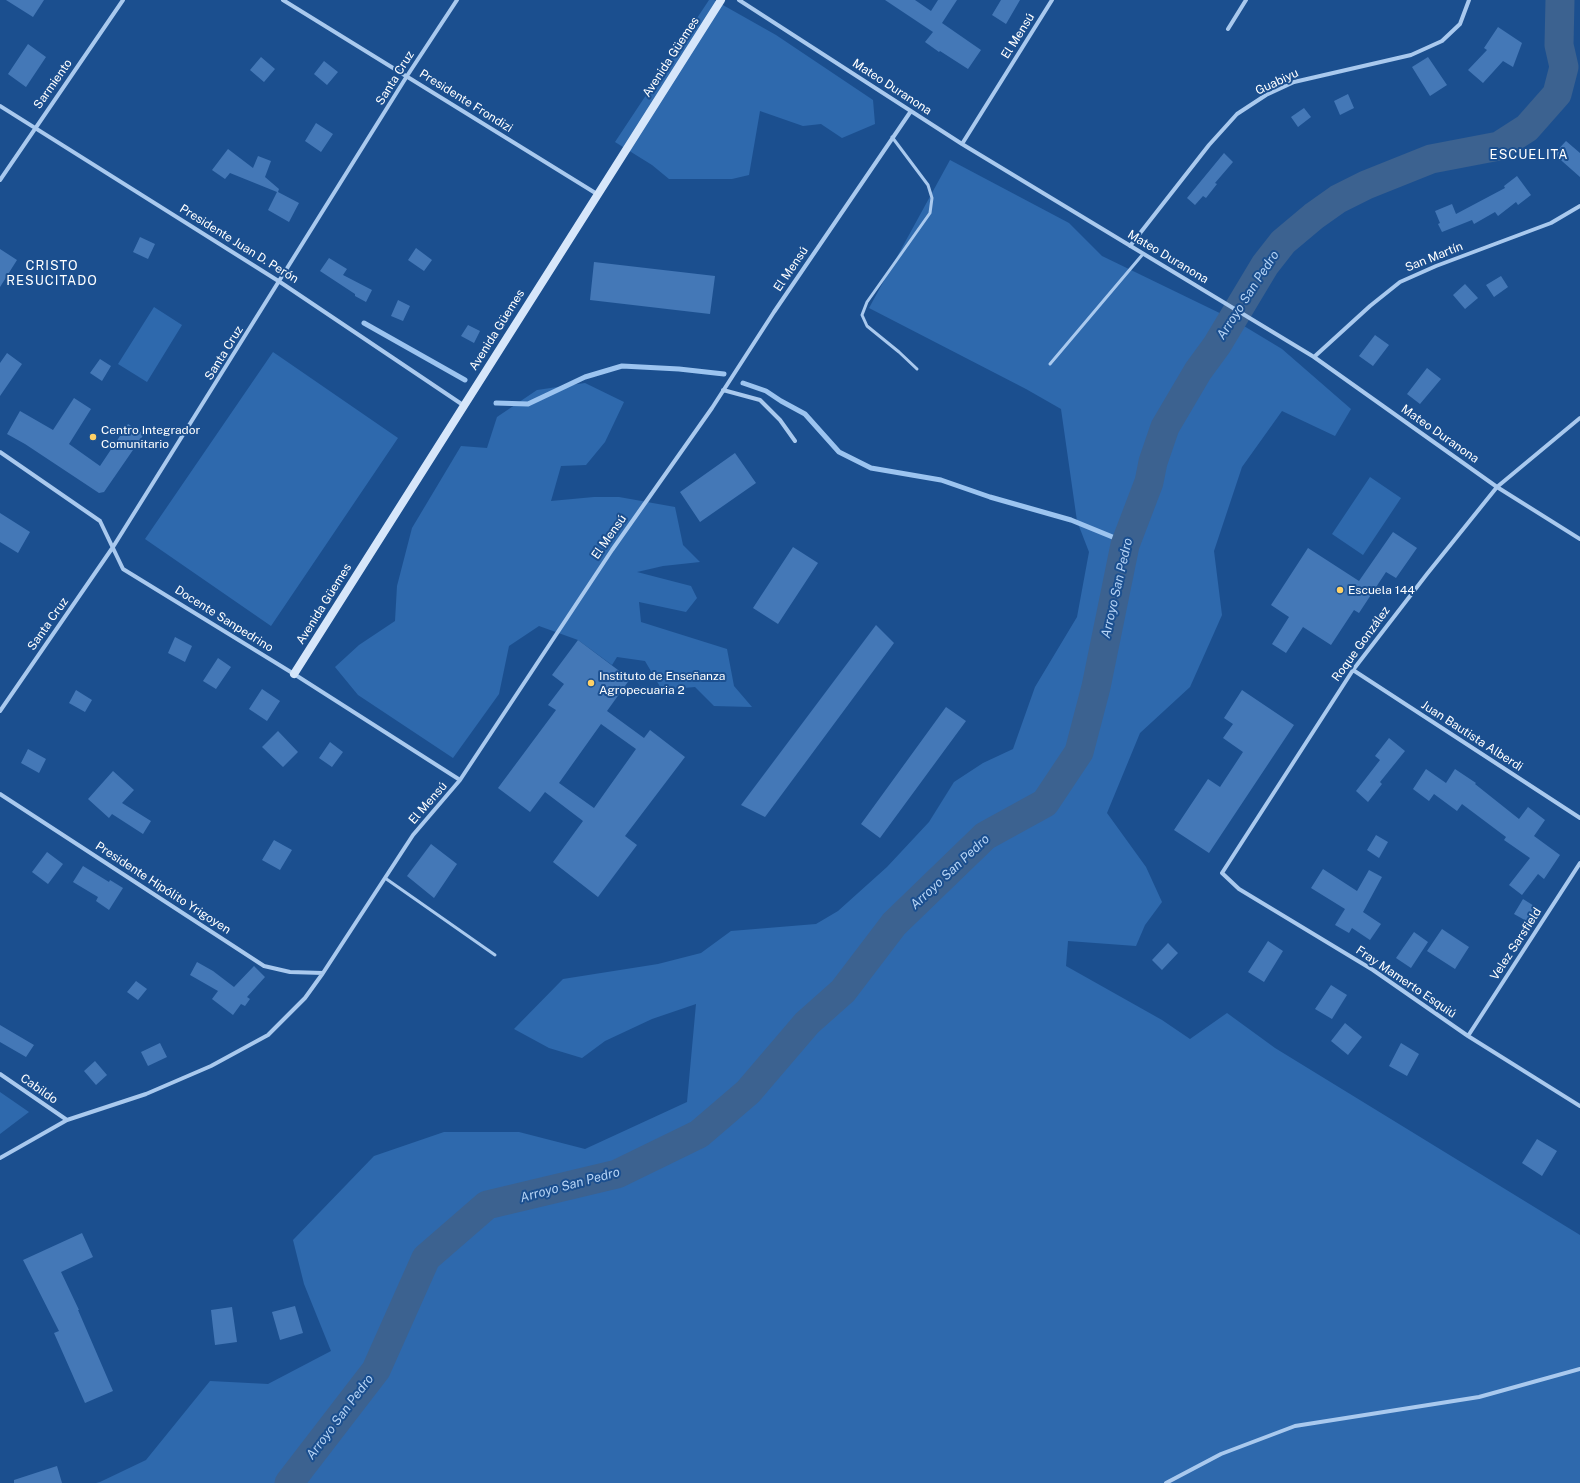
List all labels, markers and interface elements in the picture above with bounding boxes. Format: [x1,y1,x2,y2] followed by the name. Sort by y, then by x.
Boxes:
[998,11,1038,61] street label: El Mensú
[640,14,702,100] street label: Avenida Güemes
[373,48,417,108] street label: Santa Cruz
[31,56,75,112] street label: Sarmiento
[850,56,934,118] street label: Mateo Duranona
[417,66,515,136] street label: Presidente Frondizi
[1253,66,1301,98] street label: Guabiyu
[1490,147,1568,163] district label: ESCUELITA
[177,201,301,287] street label: Presidente Juan D. Perón
[1125,227,1211,287] street label: Mateo Duranona
[1403,239,1465,275] street label: San Martín
[771,244,811,294] street label: El Mensú
[1214,248,1282,342] water label: Arroyo San Pedro
[6,258,98,289] district label: CRISTO RESUCITADO
[466,287,528,373] street label: Avenida Güemes
[202,323,246,383] street label: Santa Cruz
[1398,402,1482,466] street label: Mateo Duranona
[101,423,200,451] place label: Centro Integrador Comunitario
[88,432,98,442] marker: Centro Integrador Comunitario
[588,512,630,562] street label: El Mensú
[1098,536,1136,640] water label: Arroyo San Pedro
[293,561,355,647] street label: Avenida Güemes
[172,583,276,655] street label: Docente Sanpedrino
[1348,583,1415,597] place label: Escuela 144
[1335,585,1345,595] marker: Escuela 144
[25,595,71,653] street label: Santa Cruz
[1329,604,1393,684] street label: Roque González
[599,669,725,697] place label: Instituto de Enseñanza Agropecuaria 2
[586,678,596,688] marker: Instituto de Enseñanza Agropecuaria 2
[1418,698,1526,774] street label: Juan Bautista Alberdi
[406,779,450,827] street label: El Mensú
[907,831,993,913] water label: Arroyo San Pedro
[93,839,233,937] street label: Presidente Hipólito Yrigoyen
[1487,905,1545,983] street label: Velez Sarsfield
[1353,943,1459,1021] street label: Fray Mamerto Esquiú
[18,1071,60,1107] street label: Cabildo
[519,1164,621,1206] water label: Arroyo San Pedro
[303,1371,377,1463] water label: Arroyo San Pedro

